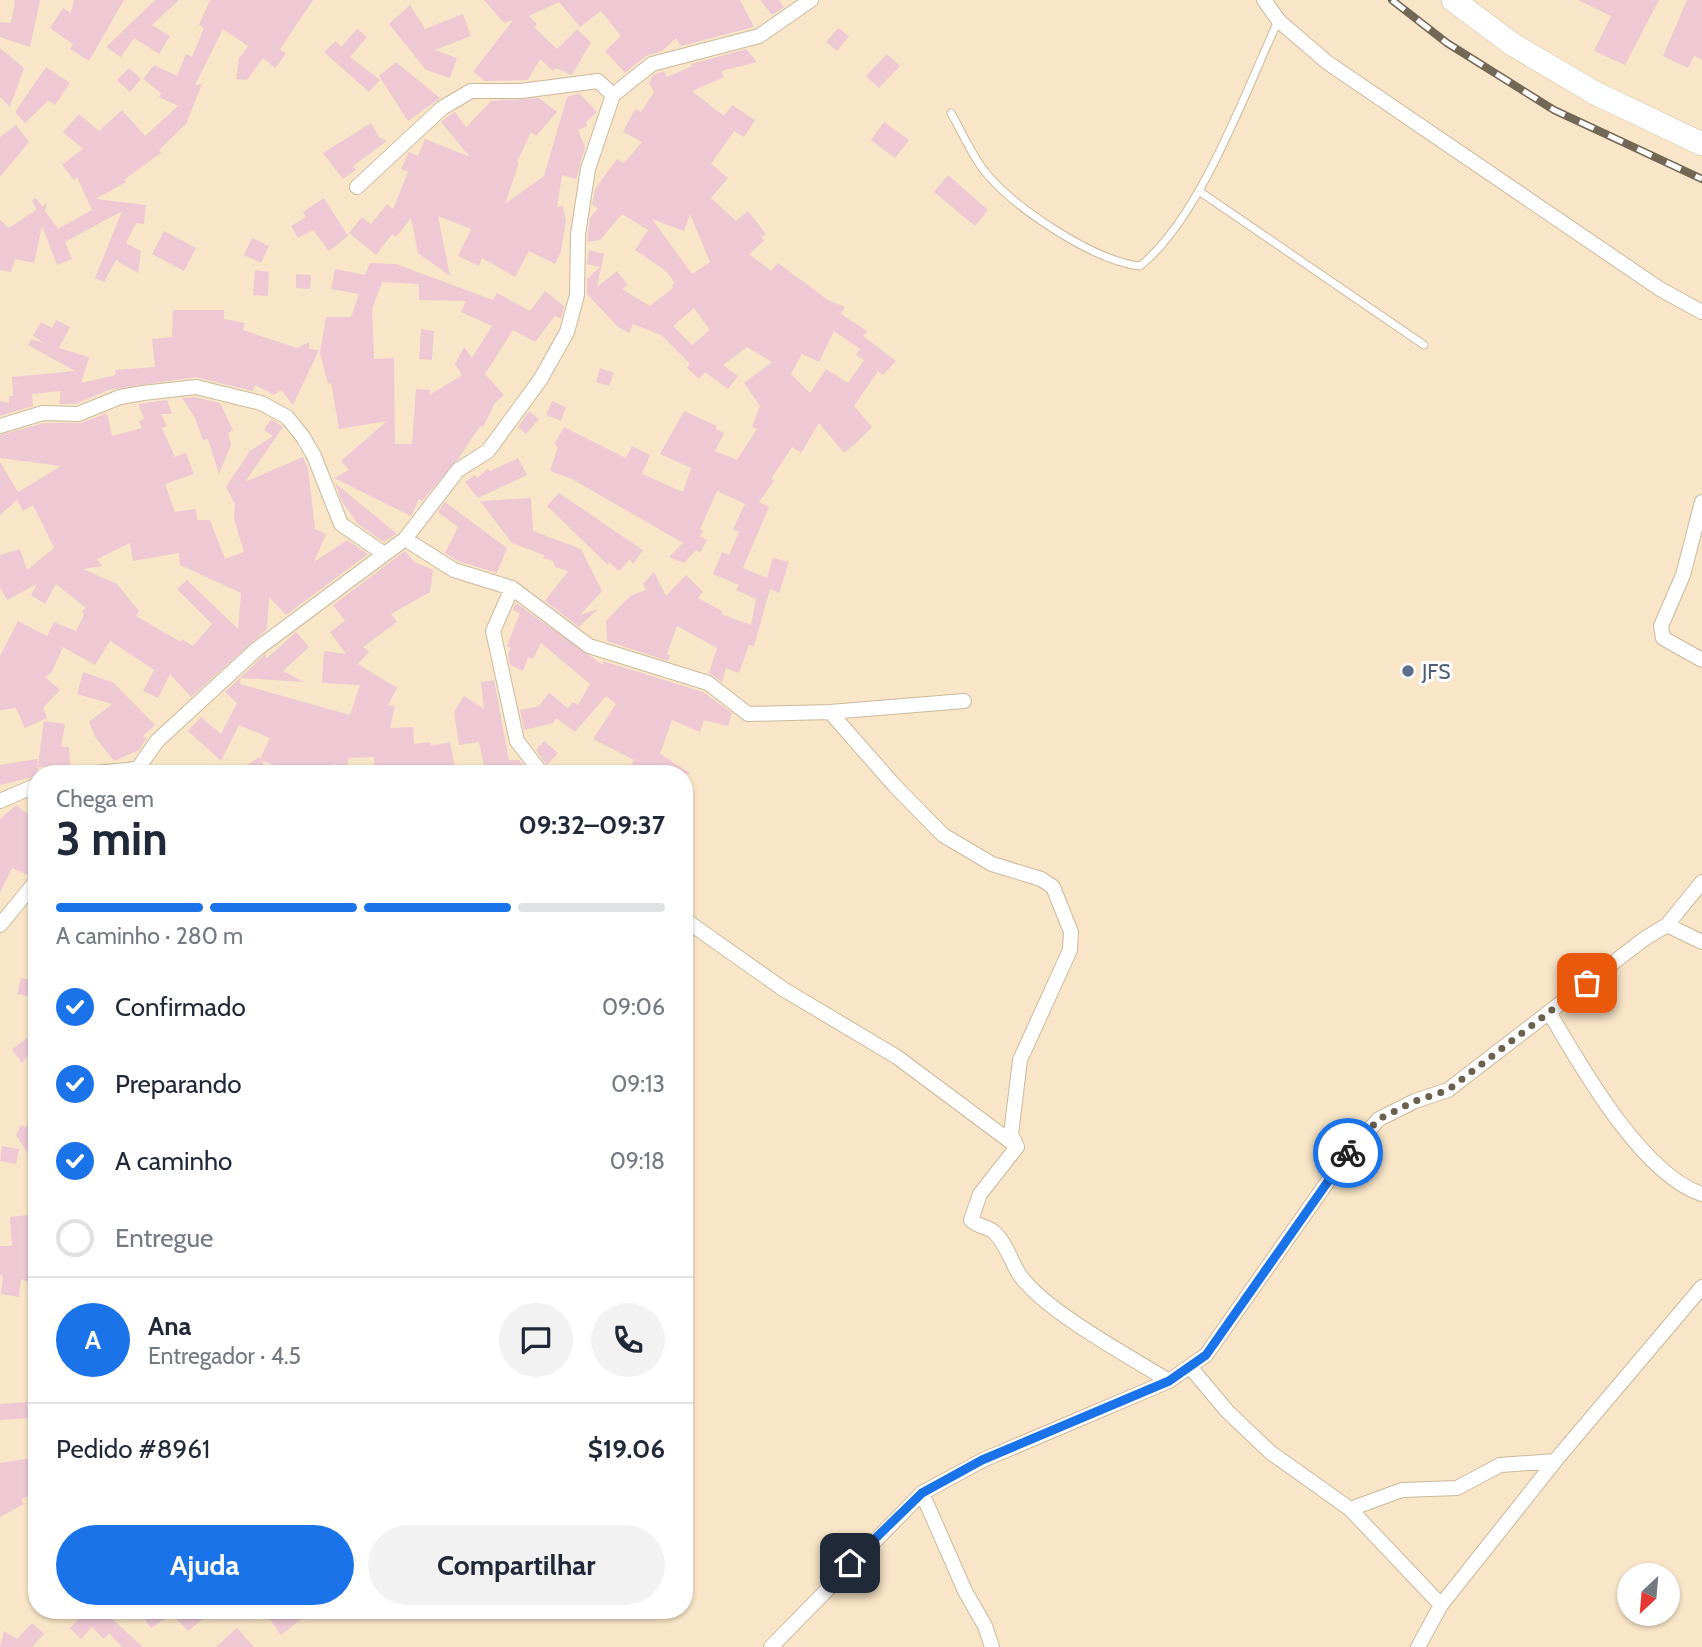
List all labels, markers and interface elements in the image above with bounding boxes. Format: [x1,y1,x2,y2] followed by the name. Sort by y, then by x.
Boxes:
[1421,659,1451,684] place label: JFS
[1400,663,1416,679] marker: JFS
[56,785,154,813] text: Chega em
[518,809,665,841] text: 09:32–09:37
[56,811,168,867] text: 3 min
[56,922,243,950] text: A caminho · 280 m
[1557,953,1617,1013] pin
[1568,964,1606,1002] icon: bag
[56,988,94,1026] icon: check
[115,991,246,1023] text: Confirmado
[602,993,665,1021] text: 09:06
[56,1065,94,1103] icon: check
[115,1068,242,1100] text: Preparando
[611,1070,665,1098] text: 09:13
[1313,1118,1383,1188] courier
[1329,1134,1367,1172] icon: bike
[56,1142,94,1180] icon: check
[115,1145,232,1177] text: A caminho
[610,1147,665,1175] text: 09:18
[115,1222,213,1254] text: Entregue
[499,1303,573,1377] button: chat
[591,1303,665,1377] button: phone
[148,1310,192,1342] text: Ana
[85,1324,101,1356] text: A
[148,1342,301,1370] text: Entregador · 4.5
[56,1433,210,1465] text: Pedido #8961
[588,1433,665,1465] text: $19.06
[56,1525,354,1605] button: Ajuda
[368,1525,665,1605] button: Compartilhar
[820,1533,880,1593] pin
[831,1544,869,1582] icon: home
[1617,1563,1680,1626] north arrow
[1617,1563,1680,1626] map controls

